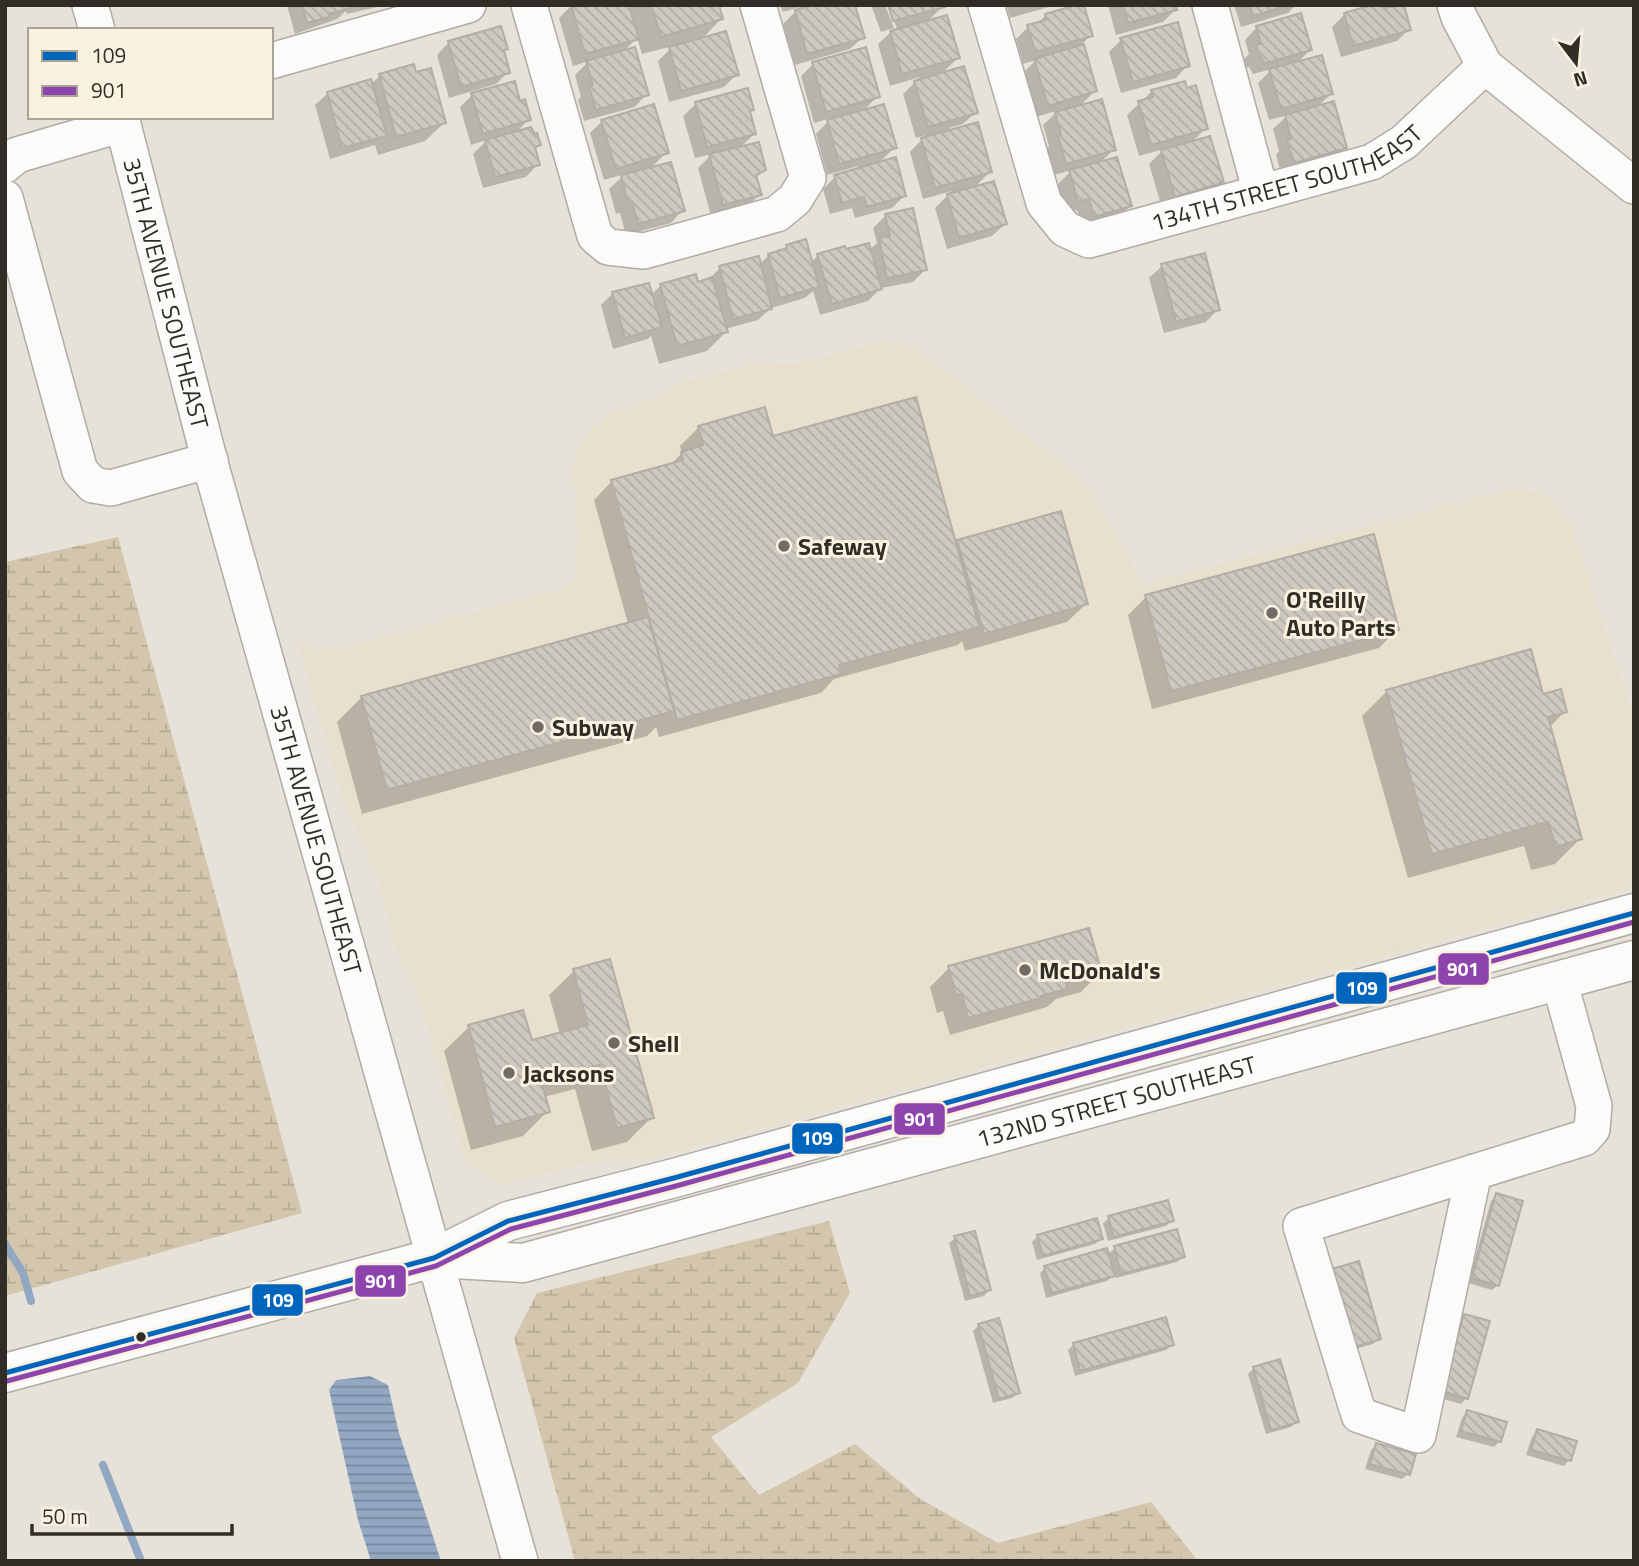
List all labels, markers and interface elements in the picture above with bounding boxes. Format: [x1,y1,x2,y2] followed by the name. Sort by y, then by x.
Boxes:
[28,28,273,119] legend
[1541,28,1611,98] north arrow
[91,39,126,71] text: 109
[1570,64,1591,96] text: N
[91,74,126,106] text: 901
[1147,115,1431,240] street label: 134TH STREET SOUTHEAST
[114,154,219,433] street label: 35TH AVENUE SOUTHEAST
[798,528,887,564] place label: Safeway
[776,538,792,554] marker: Safeway
[1286,581,1396,645] place label: O'Reilly Auto Parts
[1264,605,1280,621] marker: O'Reilly Auto Parts
[261,701,372,979] street label: 35TH AVENUE SOUTHEAST
[552,709,634,745] place label: Subway
[530,719,546,735] marker: Subway
[1039,952,1161,988] place label: McDonald's
[1437,952,1490,986] line badge: 901
[1447,954,1479,983] text: 901
[1017,962,1033,978] marker: McDonald's
[1335,971,1388,1005] line badge: 109
[1346,973,1378,1002] text: 109
[628,1025,680,1061] place label: Shell
[606,1035,622,1051] marker: Shell
[972,1046,1260,1157] street label: 132ND STREET SOUTHEAST
[523,1055,614,1091] place label: Jacksons
[501,1065,517,1081] marker: Jacksons
[893,1102,946,1136] line badge: 901
[904,1104,936,1133] text: 901
[791,1122,844,1155] line badge: 109
[801,1123,833,1152] text: 109
[354,1264,407,1298] line badge: 901
[365,1266,397,1295] text: 901
[251,1283,304,1317] line badge: 109
[262,1285,294,1314] text: 109
[134,1330,148,1344] unlabelled marker
[32,1492,231,1536] scale bar
[42,1500,88,1532] text: 50 m

